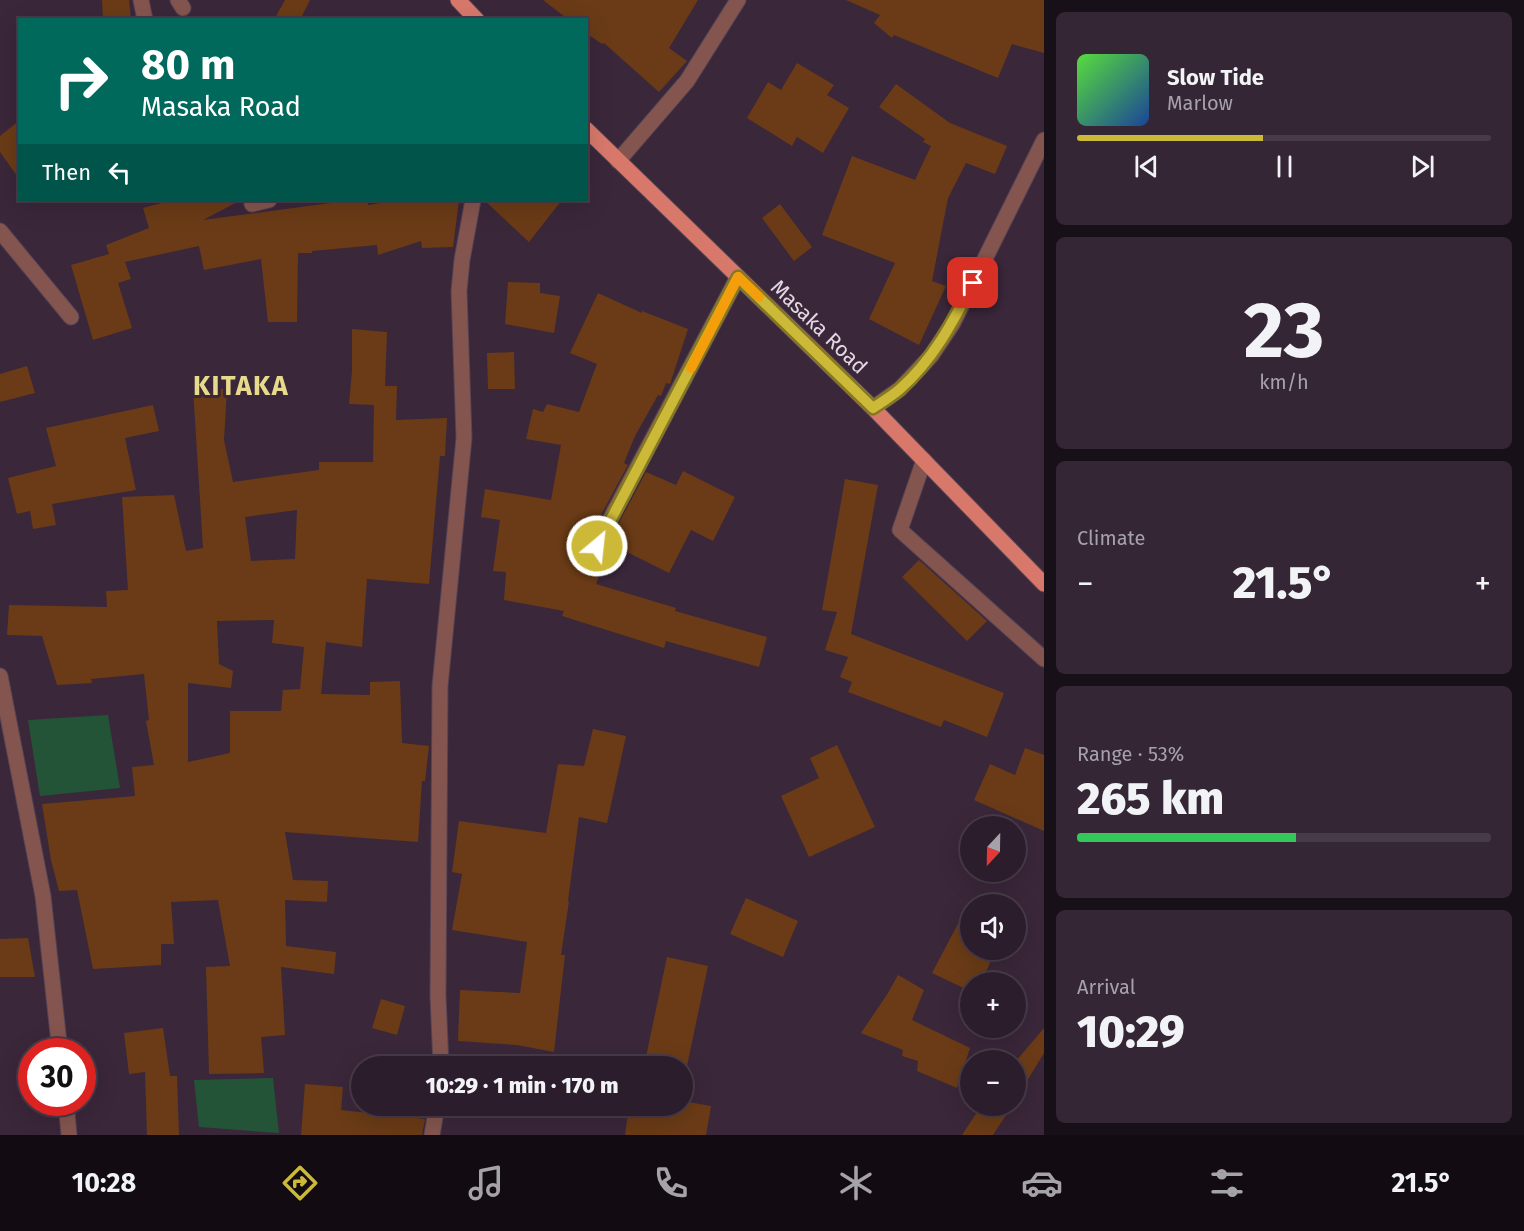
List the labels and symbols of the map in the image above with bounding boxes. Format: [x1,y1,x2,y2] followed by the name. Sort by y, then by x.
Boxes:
[947,257,998,308] pin
[765,274,873,380] street label: Masaka Road
[193,370,289,402] district label: KITAKA
[565,514,629,578] position arrow
[960,816,1026,882] north arrow
[18,1038,96,1116] speed limit sign: 30

